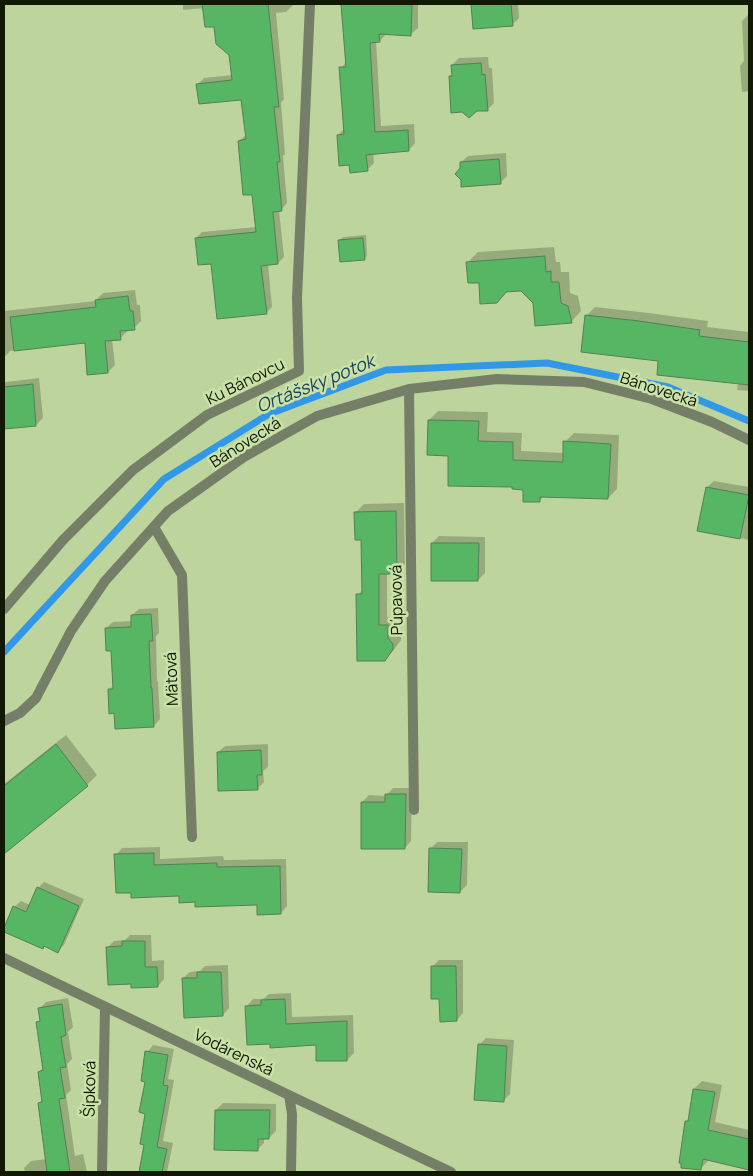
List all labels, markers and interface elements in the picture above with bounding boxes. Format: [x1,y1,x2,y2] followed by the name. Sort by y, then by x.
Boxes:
[252,347,380,418] water label: Ortášsky potok
[202,352,288,410] street label: Ku Bánovcu
[617,366,701,412] street label: Bánovecká
[205,411,285,473] street label: Bánovecká
[384,564,408,636] street label: Púpavová
[159,652,183,706] street label: Mätová
[191,1023,277,1081] street label: Vodárenská
[78,1061,100,1117] street label: Šípková

